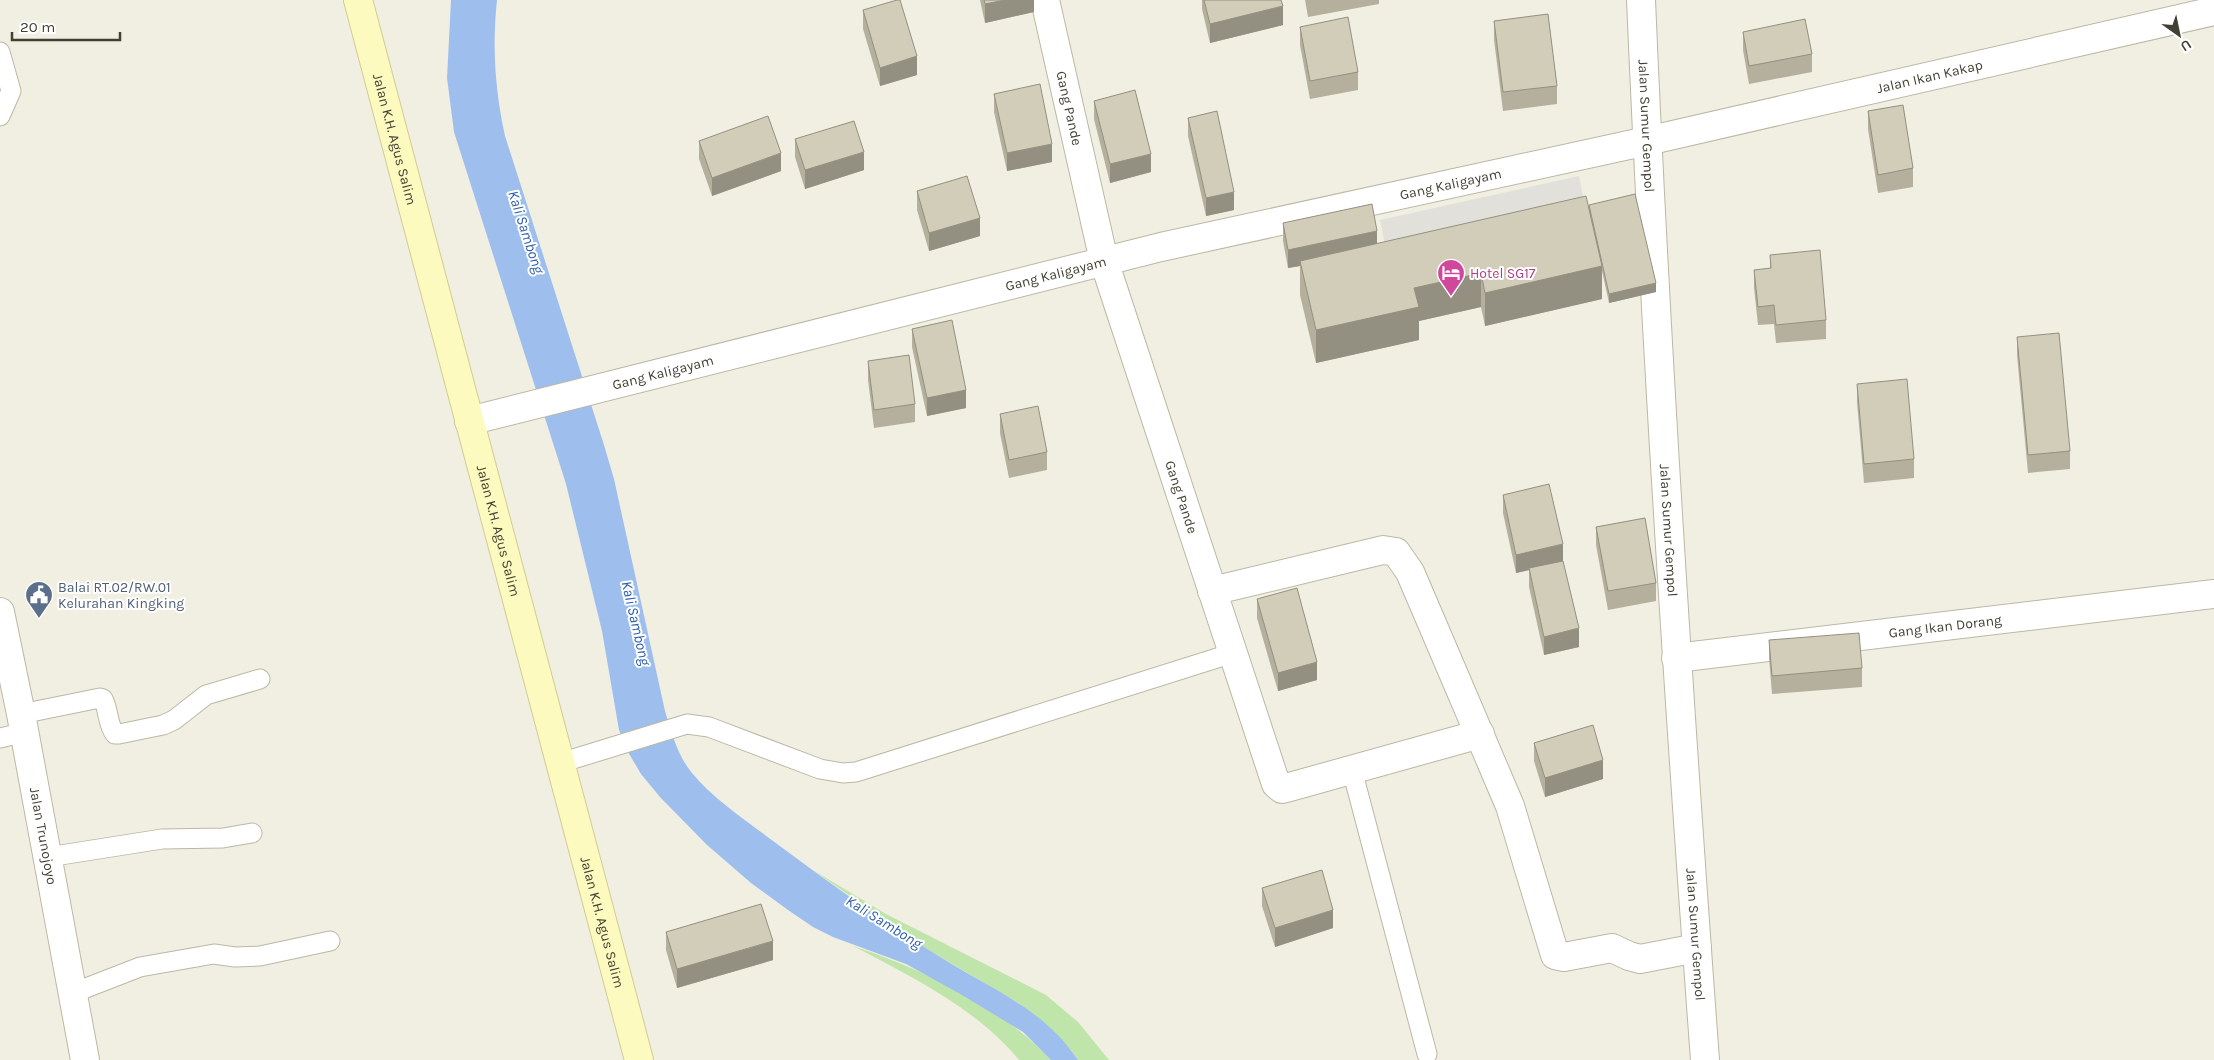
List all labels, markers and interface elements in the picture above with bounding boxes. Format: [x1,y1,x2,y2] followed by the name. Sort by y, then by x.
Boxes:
[12,10,120,42] scale bar
[2154,10,2204,60] north arrow
[20,18,55,36] text: 20 m
[2177,36,2194,55] text: U
[1875,56,1984,97] street label: Jalan Ikan Kakap
[1635,59,1658,193] street label: Jalan Sumur Gempol
[1052,70,1086,147] street label: Gang Pande
[369,72,420,207] street label: Jalan K.H. Agus Salim
[1398,165,1503,204] street label: Gang Kaligayam
[504,188,548,277] water label: Kali Sambong
[1003,253,1108,295] street label: Gang Kaligayam
[1436,258,1466,297] hotel icon: Hotel SG17
[1470,265,1536,282] place label: Hotel SG17
[611,352,715,394] street label: Gang Kaligayam
[1161,458,1201,536] street label: Gang Pande
[473,463,524,598] street label: Jalan K.H. Agus Salim
[1656,463,1681,597] street label: Jalan Sumur Gempol
[58,579,184,612] place label: Balai RT.02/RW.01 Kelurahan Kingking
[618,579,655,668] water label: Kali Sambong
[24,580,54,619] public building icon: Balai RT.02/RW.01 Kelurahan Kingking
[1888,611,2003,642] street label: Gang Ikan Dorang
[26,786,60,886] street label: Jalan Trunojoyo
[576,855,628,990] street label: Jalan K.H. Agus Salim
[1682,868,1709,1001] street label: Jalan Sumur Gempol
[843,892,926,953] water label: Kali Sambong

